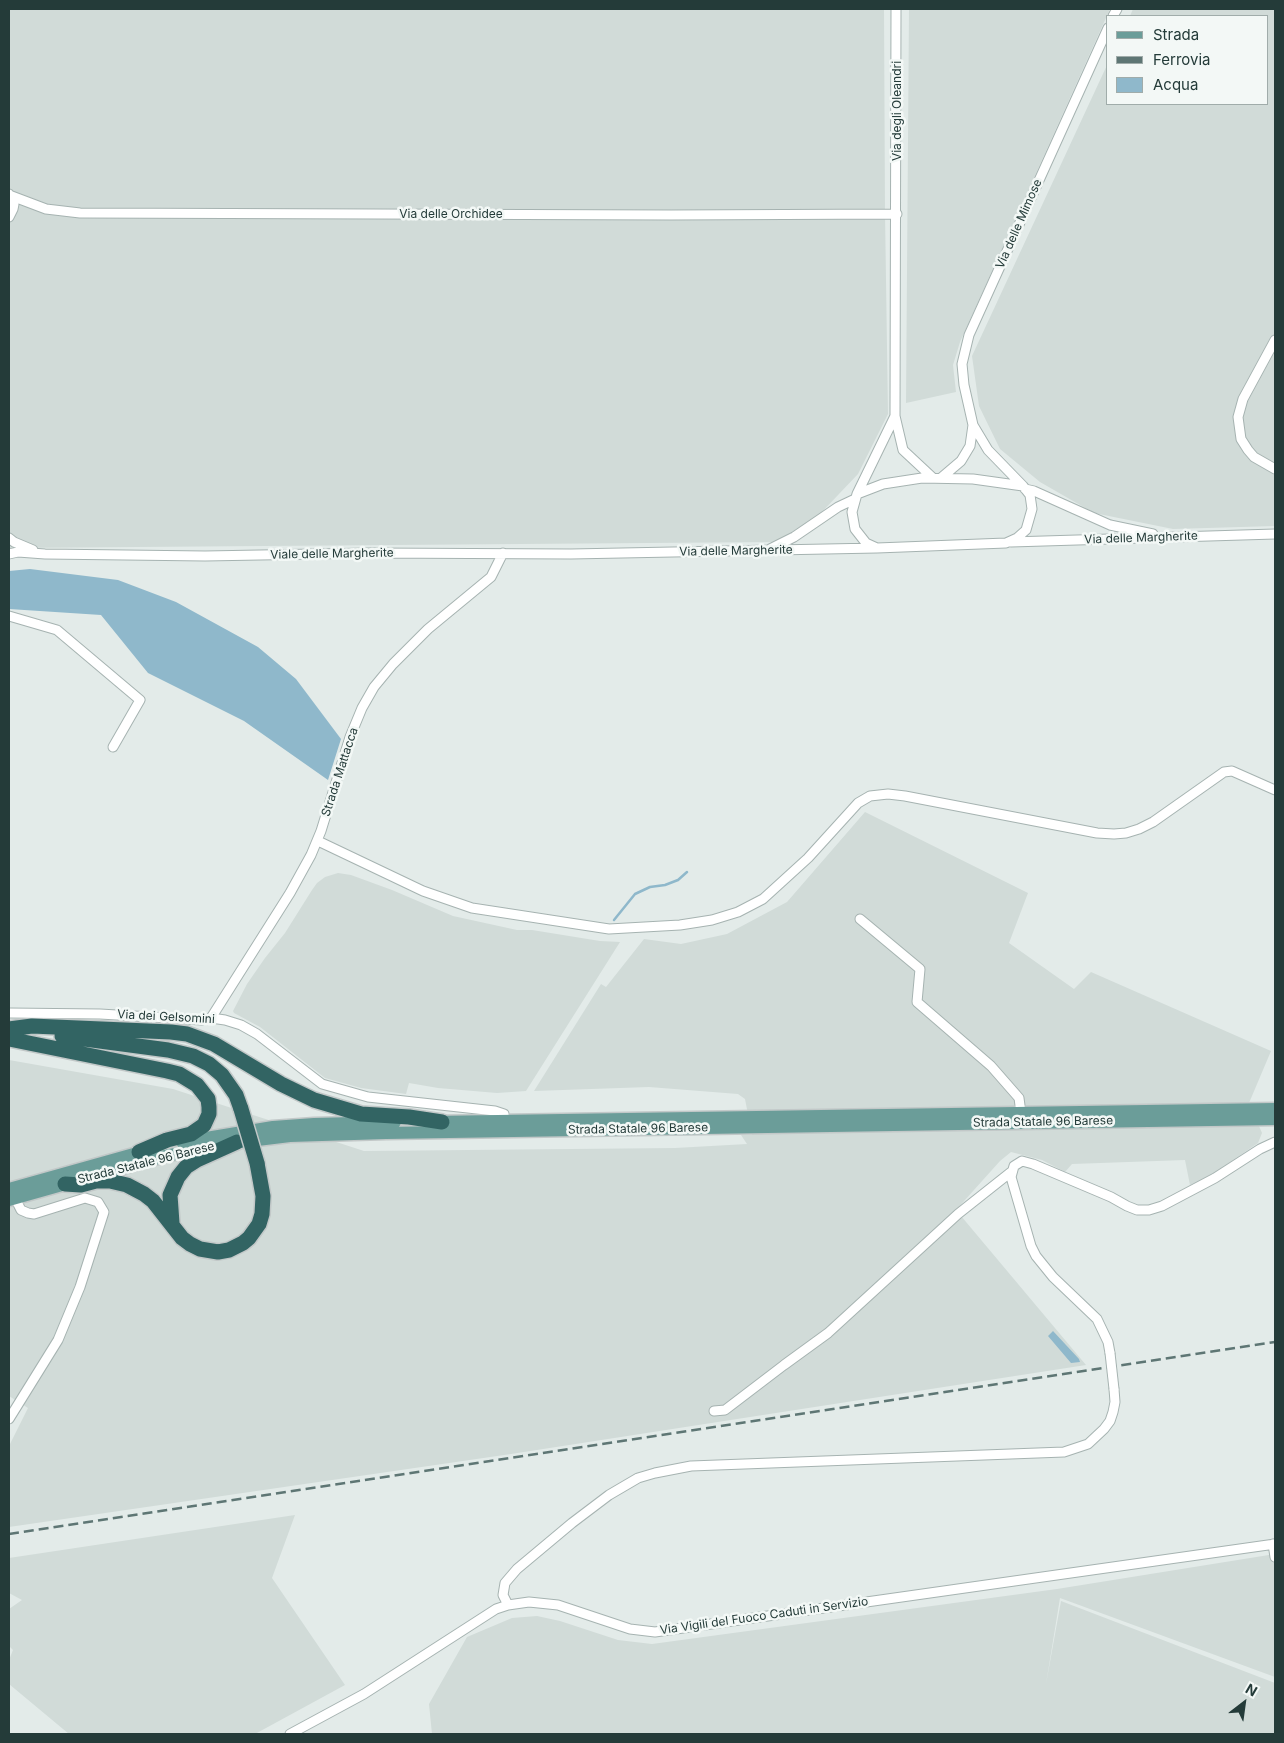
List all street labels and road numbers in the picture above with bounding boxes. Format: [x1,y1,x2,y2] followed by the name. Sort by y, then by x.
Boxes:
[890,61,904,161] street label: Via degli Oleandri
[993,177,1045,271] street label: Via delle Mimose
[399,207,503,221] street label: Via delle Orchidee
[1084,529,1198,547] street label: Via delle Margherite
[679,543,793,559] street label: Via delle Margherite
[270,546,394,562] street label: Viale delle Margherite
[319,726,361,818] street label: Strada Mattacca
[117,1007,215,1027] street label: Via dei Gelsomini
[973,1114,1113,1130] street label: Strada Statale 96 Barese
[568,1121,708,1137] street label: Strada Statale 96 Barese
[76,1139,216,1187] street label: Strada Statale 96 Barese
[659,1594,869,1638] street label: Via Vigili del Fuoco Caduti in Servizio

